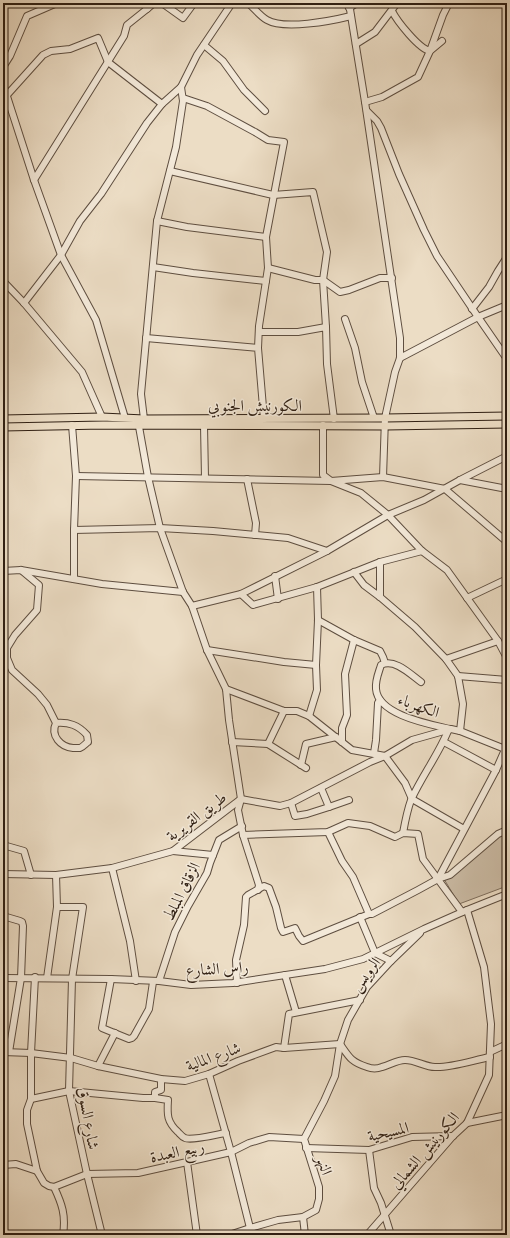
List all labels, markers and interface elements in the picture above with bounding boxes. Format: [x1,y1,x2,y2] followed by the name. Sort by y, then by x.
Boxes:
[208,396,302,418] street label: الكورنيش الجنوبي
[395,689,442,723] street label: الكهرباء
[162,788,231,846] street label: طريق القريرية
[159,859,204,923] street label: الزقاق المبلط
[346,953,385,996] street label: الرويس
[185,957,249,984] street label: راس الشارع
[183,1038,244,1079] street label: شارع المالية
[70,1085,103,1151] street label: شارع السوق
[386,1108,465,1195] street label: الكورنيش الشمالي
[366,1118,411,1145] street label: المسيحية
[148,1136,207,1172] street label: ربيع العبدة
[311,1151,337,1177] street label: النهر

